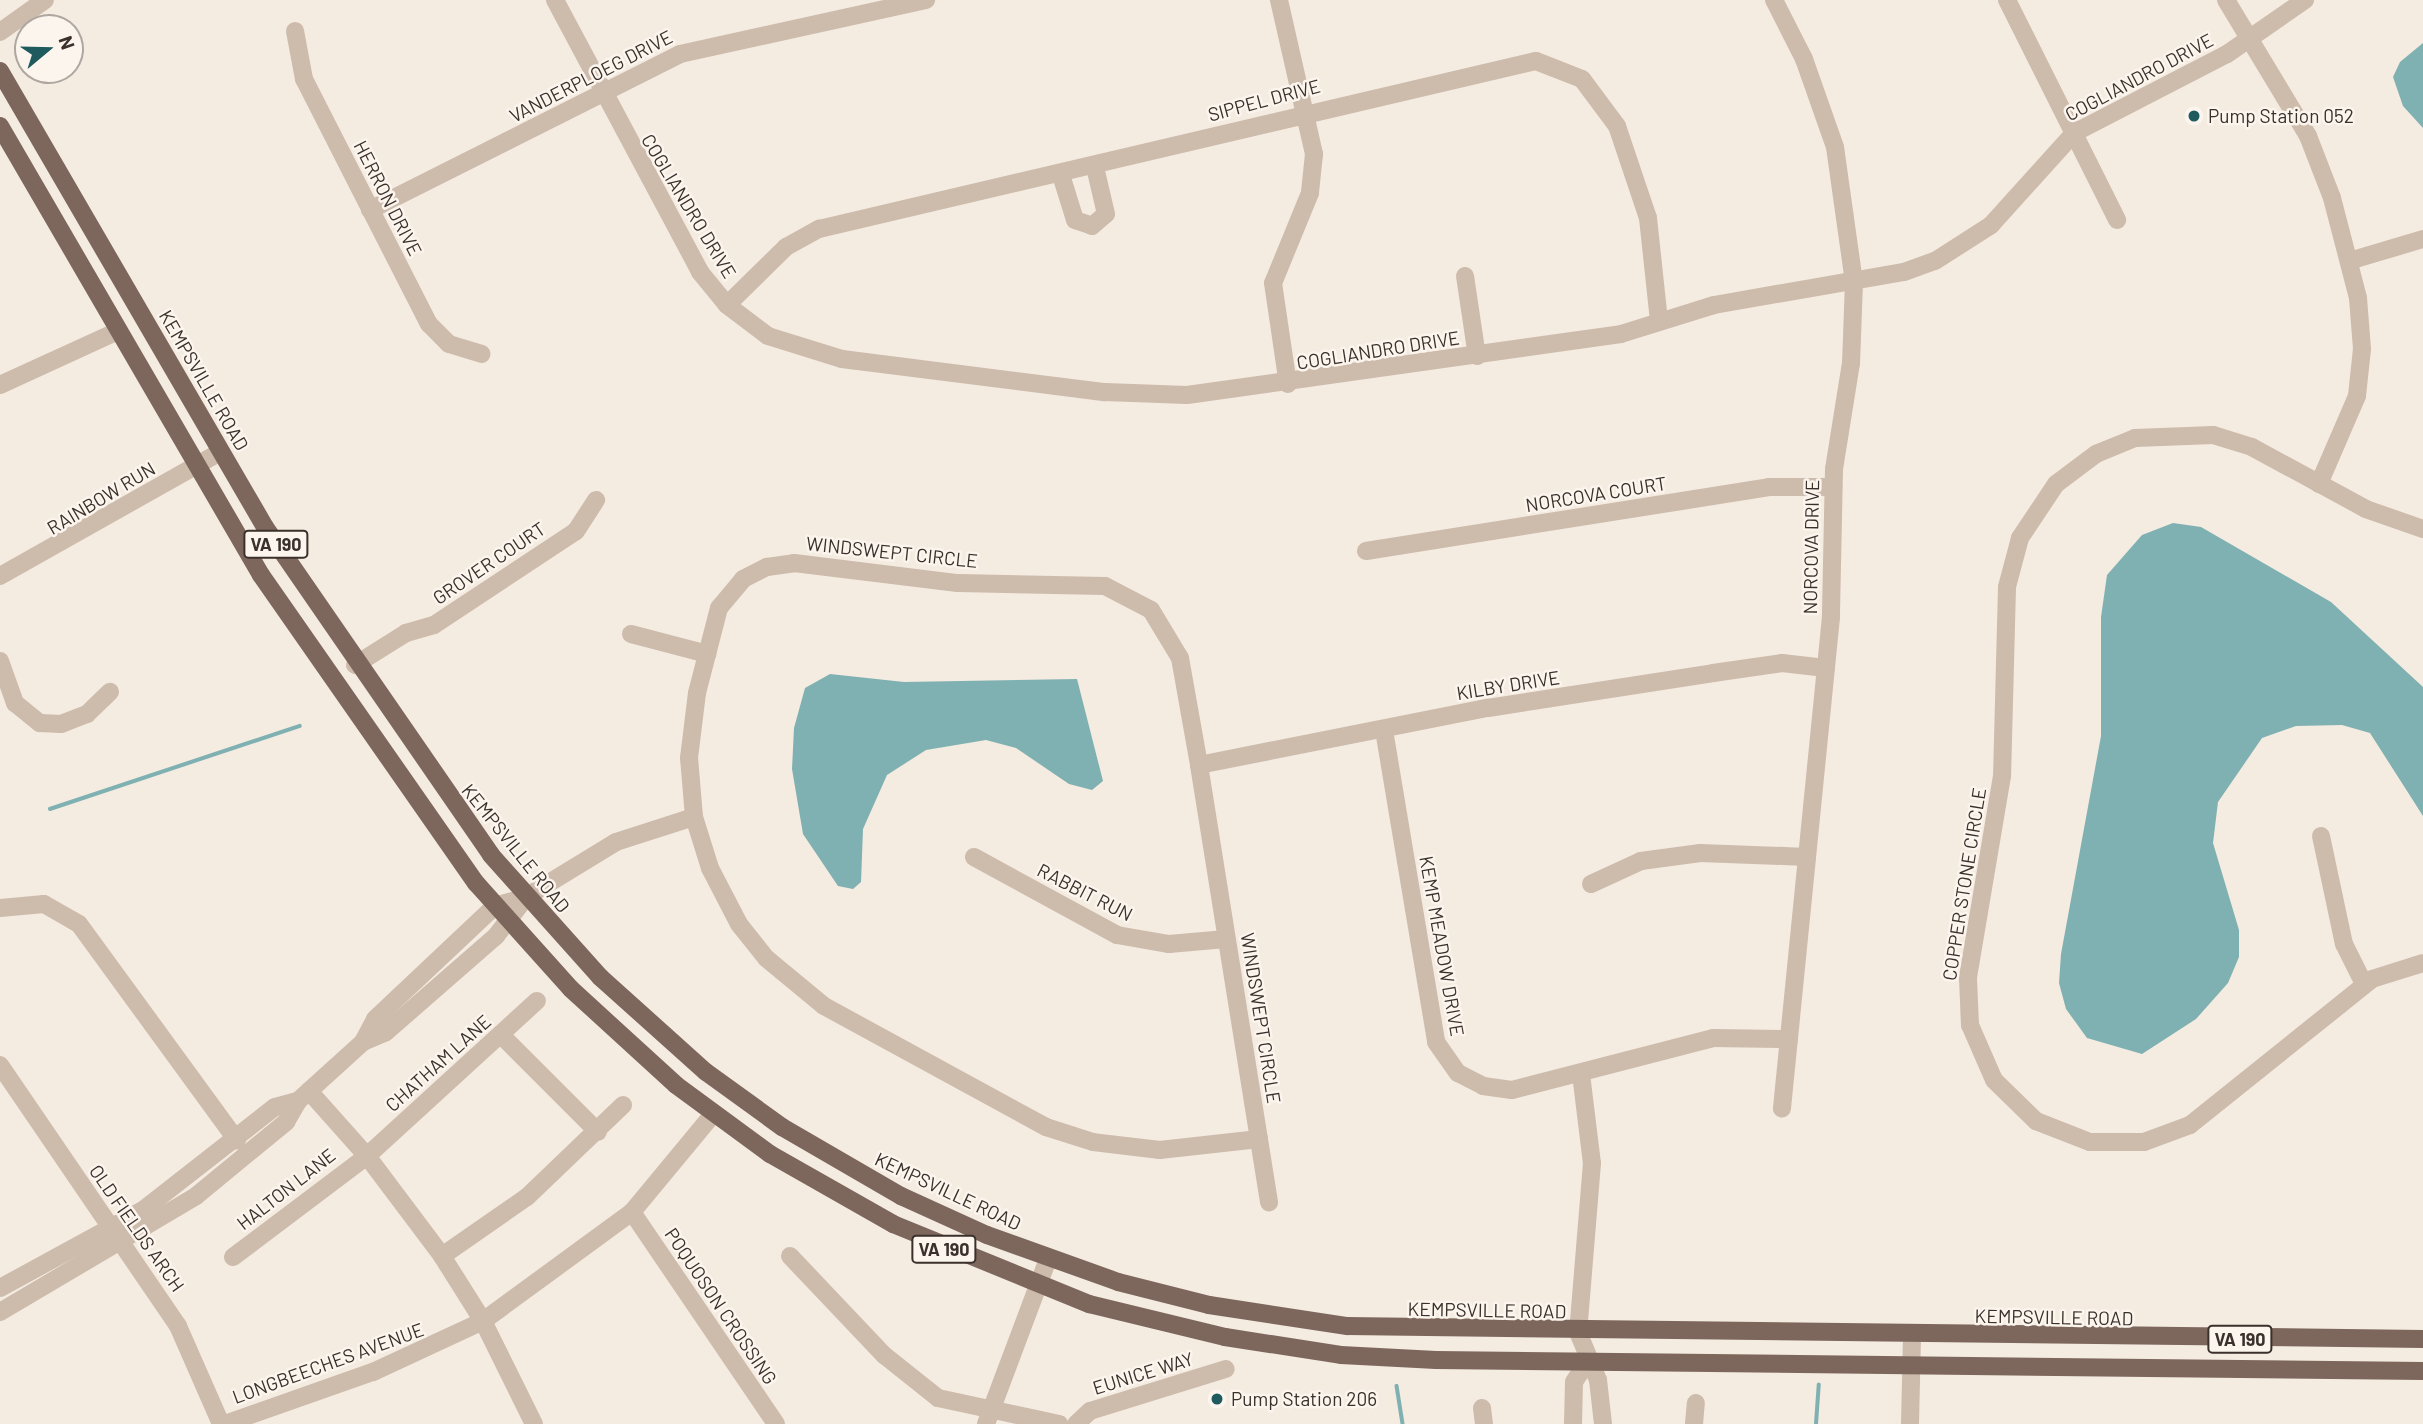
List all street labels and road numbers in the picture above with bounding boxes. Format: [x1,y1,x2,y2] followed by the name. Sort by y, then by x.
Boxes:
[506,25,676,127] street label: VANDERPLOEG DRIVE
[2061,28,2217,126] street label: COGLIANDRO DRIVE
[1205,74,1323,126] street label: SIPPEL DRIVE
[637,130,741,282] street label: COGLIANDRO DRIVE
[349,137,427,259] street label: HERRON DRIVE
[154,306,254,454] street label: KEMPSVILLE ROAD
[1295,326,1461,374] street label: COGLIANDRO DRIVE
[43,457,159,539] street label: RAINBOW RUN
[1524,472,1668,516] street label: NORCOVA COURT
[1798,479,1824,615] street label: NORCOVA DRIVE
[428,517,550,609] street label: GROVER COURT
[243,530,309,558] road number: VA 190
[805,532,979,572] street label: WINDSWEPT CIRCLE
[1455,666,1561,704] street label: KILBY DRIVE
[457,779,575,917] street label: KEMPSVILLE ROAD
[1937,786,1991,982] street label: COPPER STONE CIRCLE
[1415,854,1469,1038] street label: KEMP MEADOW DRIVE
[1033,858,1137,926] street label: RABBIT RUN
[1236,931,1286,1105] street label: WINDSWEPT CIRCLE
[381,1010,495,1116] street label: CHATHAM LANE
[232,1143,340,1235] street label: HALTON LANE
[871,1147,1025,1235] street label: KEMPSVILLE ROAD
[85,1160,189,1296] street label: OLD FIELDS ARCH
[660,1223,782,1389] street label: POQUOSON CROSSING
[911,1234,977,1264] road number: VA 190
[1408,1297,1566,1323] street label: KEMPSVILLE ROAD
[1975,1304,2133,1330] street label: KEMPSVILLE ROAD
[229,1318,427,1408] street label: LONGBEECHES AVENUE
[2207,1324,2273,1354] road number: VA 190
[1090,1347,1196,1399] street label: EUNICE WAY

